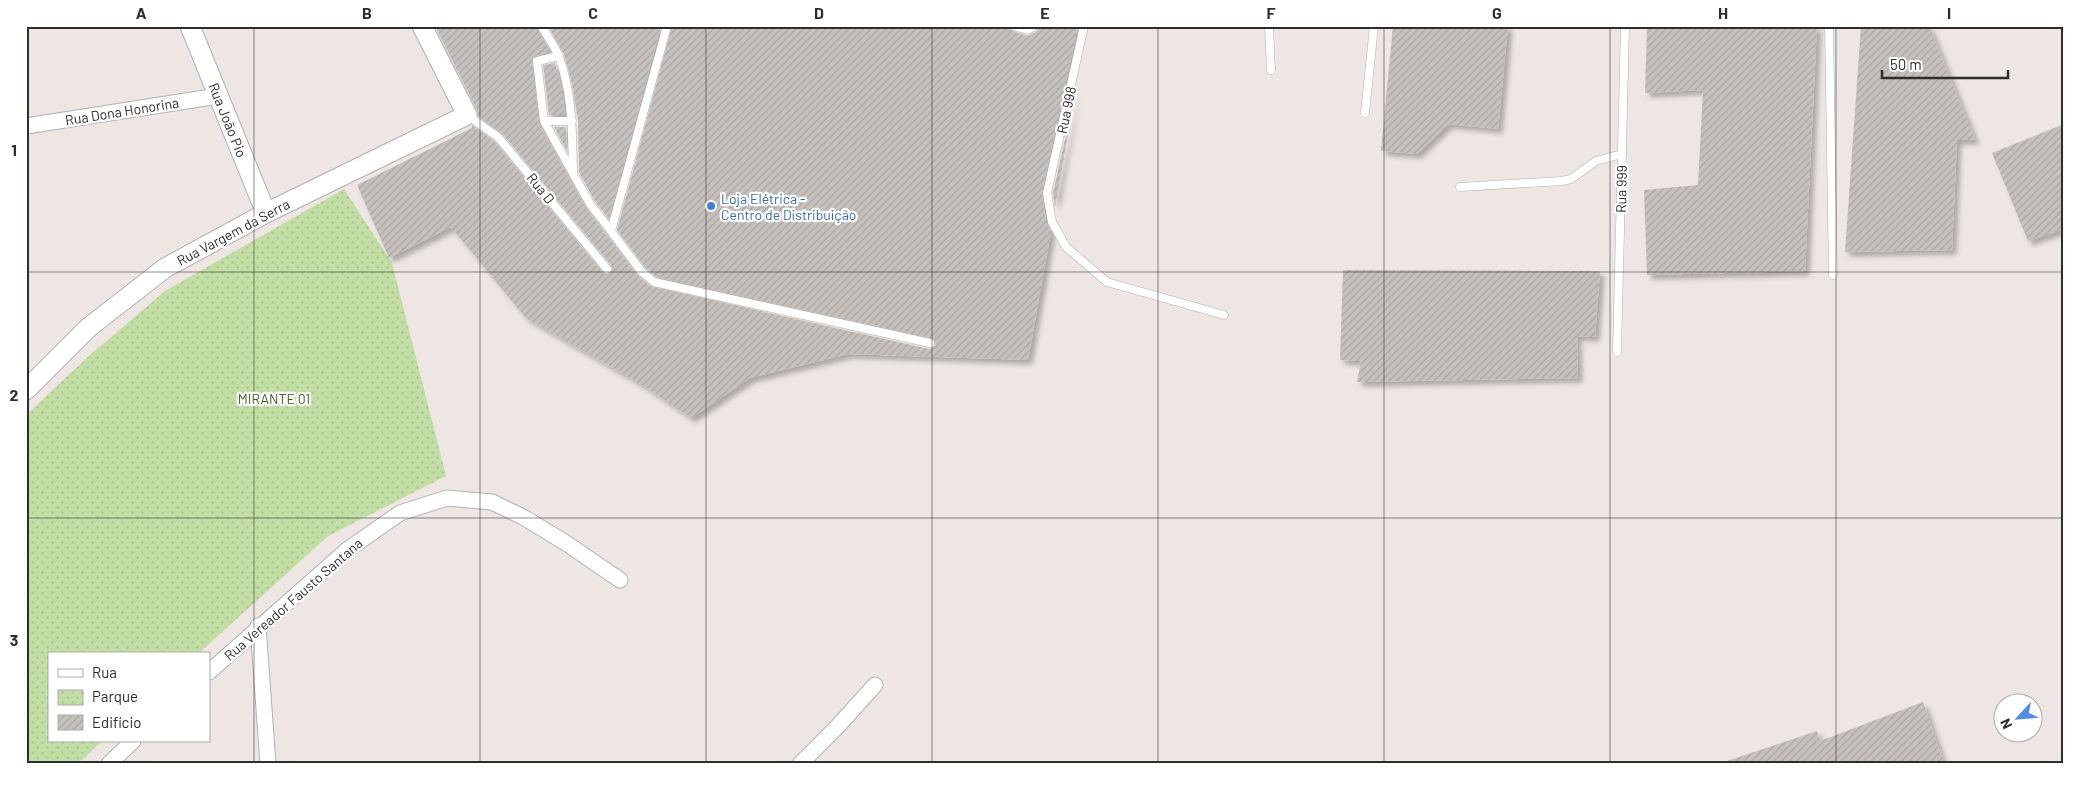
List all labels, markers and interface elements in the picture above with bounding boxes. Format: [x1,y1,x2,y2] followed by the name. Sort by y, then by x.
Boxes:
[136,3,147,22] text: A
[362,3,372,22] text: B
[588,3,598,22] text: C
[814,3,824,22] text: D
[1040,3,1050,22] text: E
[1267,3,1276,22] text: F
[1492,3,1502,22] text: G
[1718,3,1728,22] text: H
[1947,3,1951,22] text: I
[1882,48,2009,80] scale bar
[1890,55,1922,73] text: 50 m
[205,80,251,160] street label: Rua João Pio
[1053,85,1079,135] street label: Rua 998
[64,94,180,128] street label: Rua Dona Honorina
[11,140,17,159] text: 1
[1612,165,1630,213] street label: Rua 999
[523,169,559,207] street label: Rua D
[721,190,856,223] place label: Loja Elétrica - Centro de Distribuição
[174,195,292,269] street label: Rua Vargem da Serra
[705,200,717,212] marker: Loja Elétrica - Centro de Distribuição
[10,385,19,404] text: 2
[238,390,310,407] park label: MIRANTE 01
[220,534,366,664] street label: Rua Vereador Fausto Santana
[10,630,18,649] text: 3
[48,652,210,742] legend
[92,663,117,681] text: Rua
[92,687,138,705] text: Parque
[1992,692,2042,742] north arrow
[92,713,141,731] text: Edifício
[1996,716,2016,732] text: N

